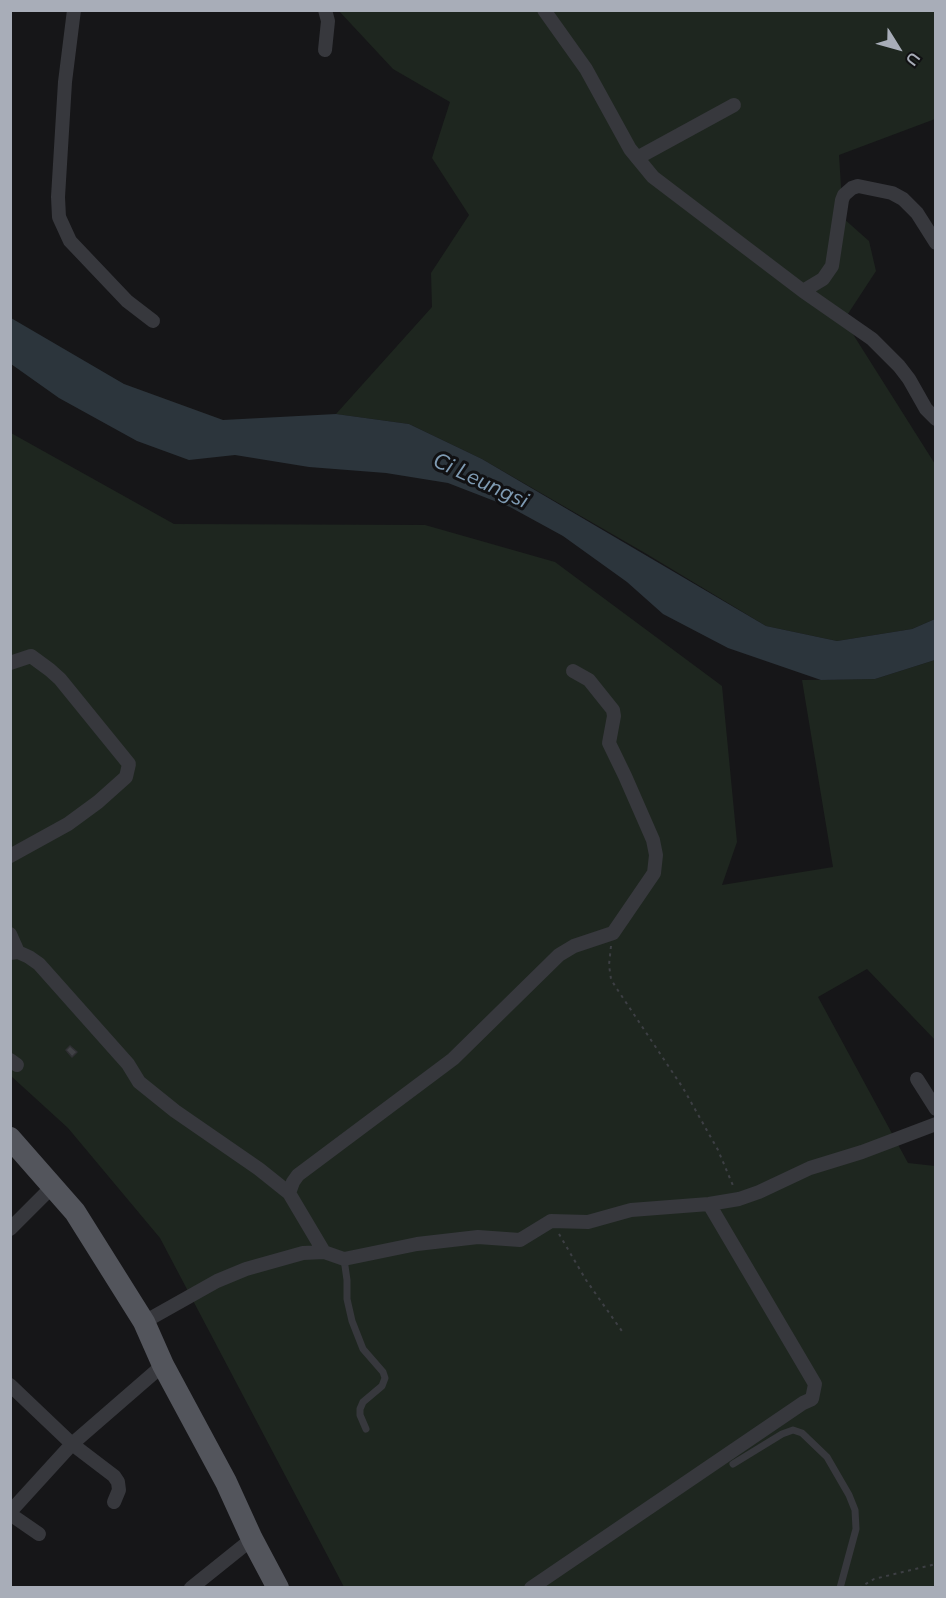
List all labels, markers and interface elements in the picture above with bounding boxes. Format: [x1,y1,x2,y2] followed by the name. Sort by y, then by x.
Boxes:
[868,18,928,78] north arrow
[900,47,925,70] text: U
[428,448,532,516] water label: Ci Leungsi

